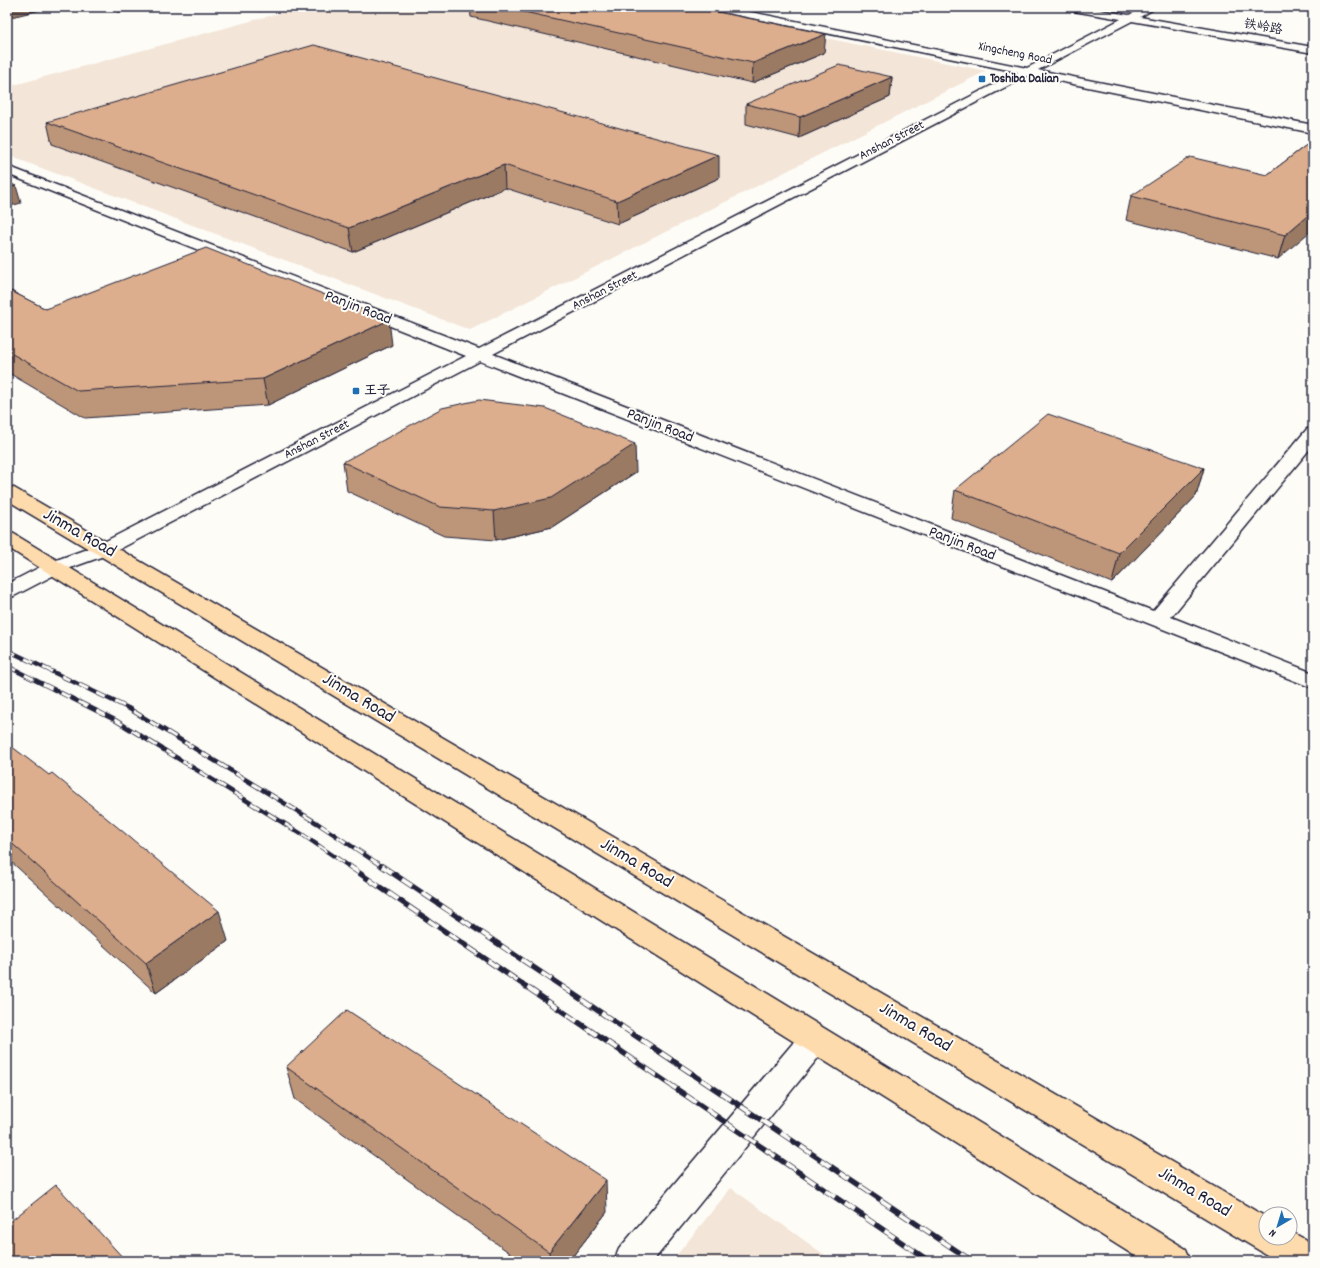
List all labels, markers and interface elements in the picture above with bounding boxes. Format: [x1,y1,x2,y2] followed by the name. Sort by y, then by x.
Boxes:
[1242,15,1284,41] street label: 铁岭路
[977,38,1053,70] street label: Xingcheng Road
[990,70,1059,89] place label: Toshiba Dalian
[977,74,987,84] marker: Toshiba Dalian
[856,116,928,166] street label: Anshan Street
[569,266,641,316] street label: Anshan Street
[321,285,395,331] street label: Panjin Road
[364,382,390,401] place label: 王子
[351,386,361,396] marker: 王子
[623,403,697,449] street label: Panjin Road
[281,415,353,465] street label: Anshan Street
[37,502,121,566] street label: Jinma Road
[925,521,999,567] street label: Panjin Road
[316,667,400,731] street label: Jinma Road
[594,832,678,896] street label: Jinma Road
[873,996,957,1060] street label: Jinma Road
[1152,1161,1236,1225] street label: Jinma Road
[1258,1206,1298,1246] north arrow
[1266,1224,1280,1240] text: N

